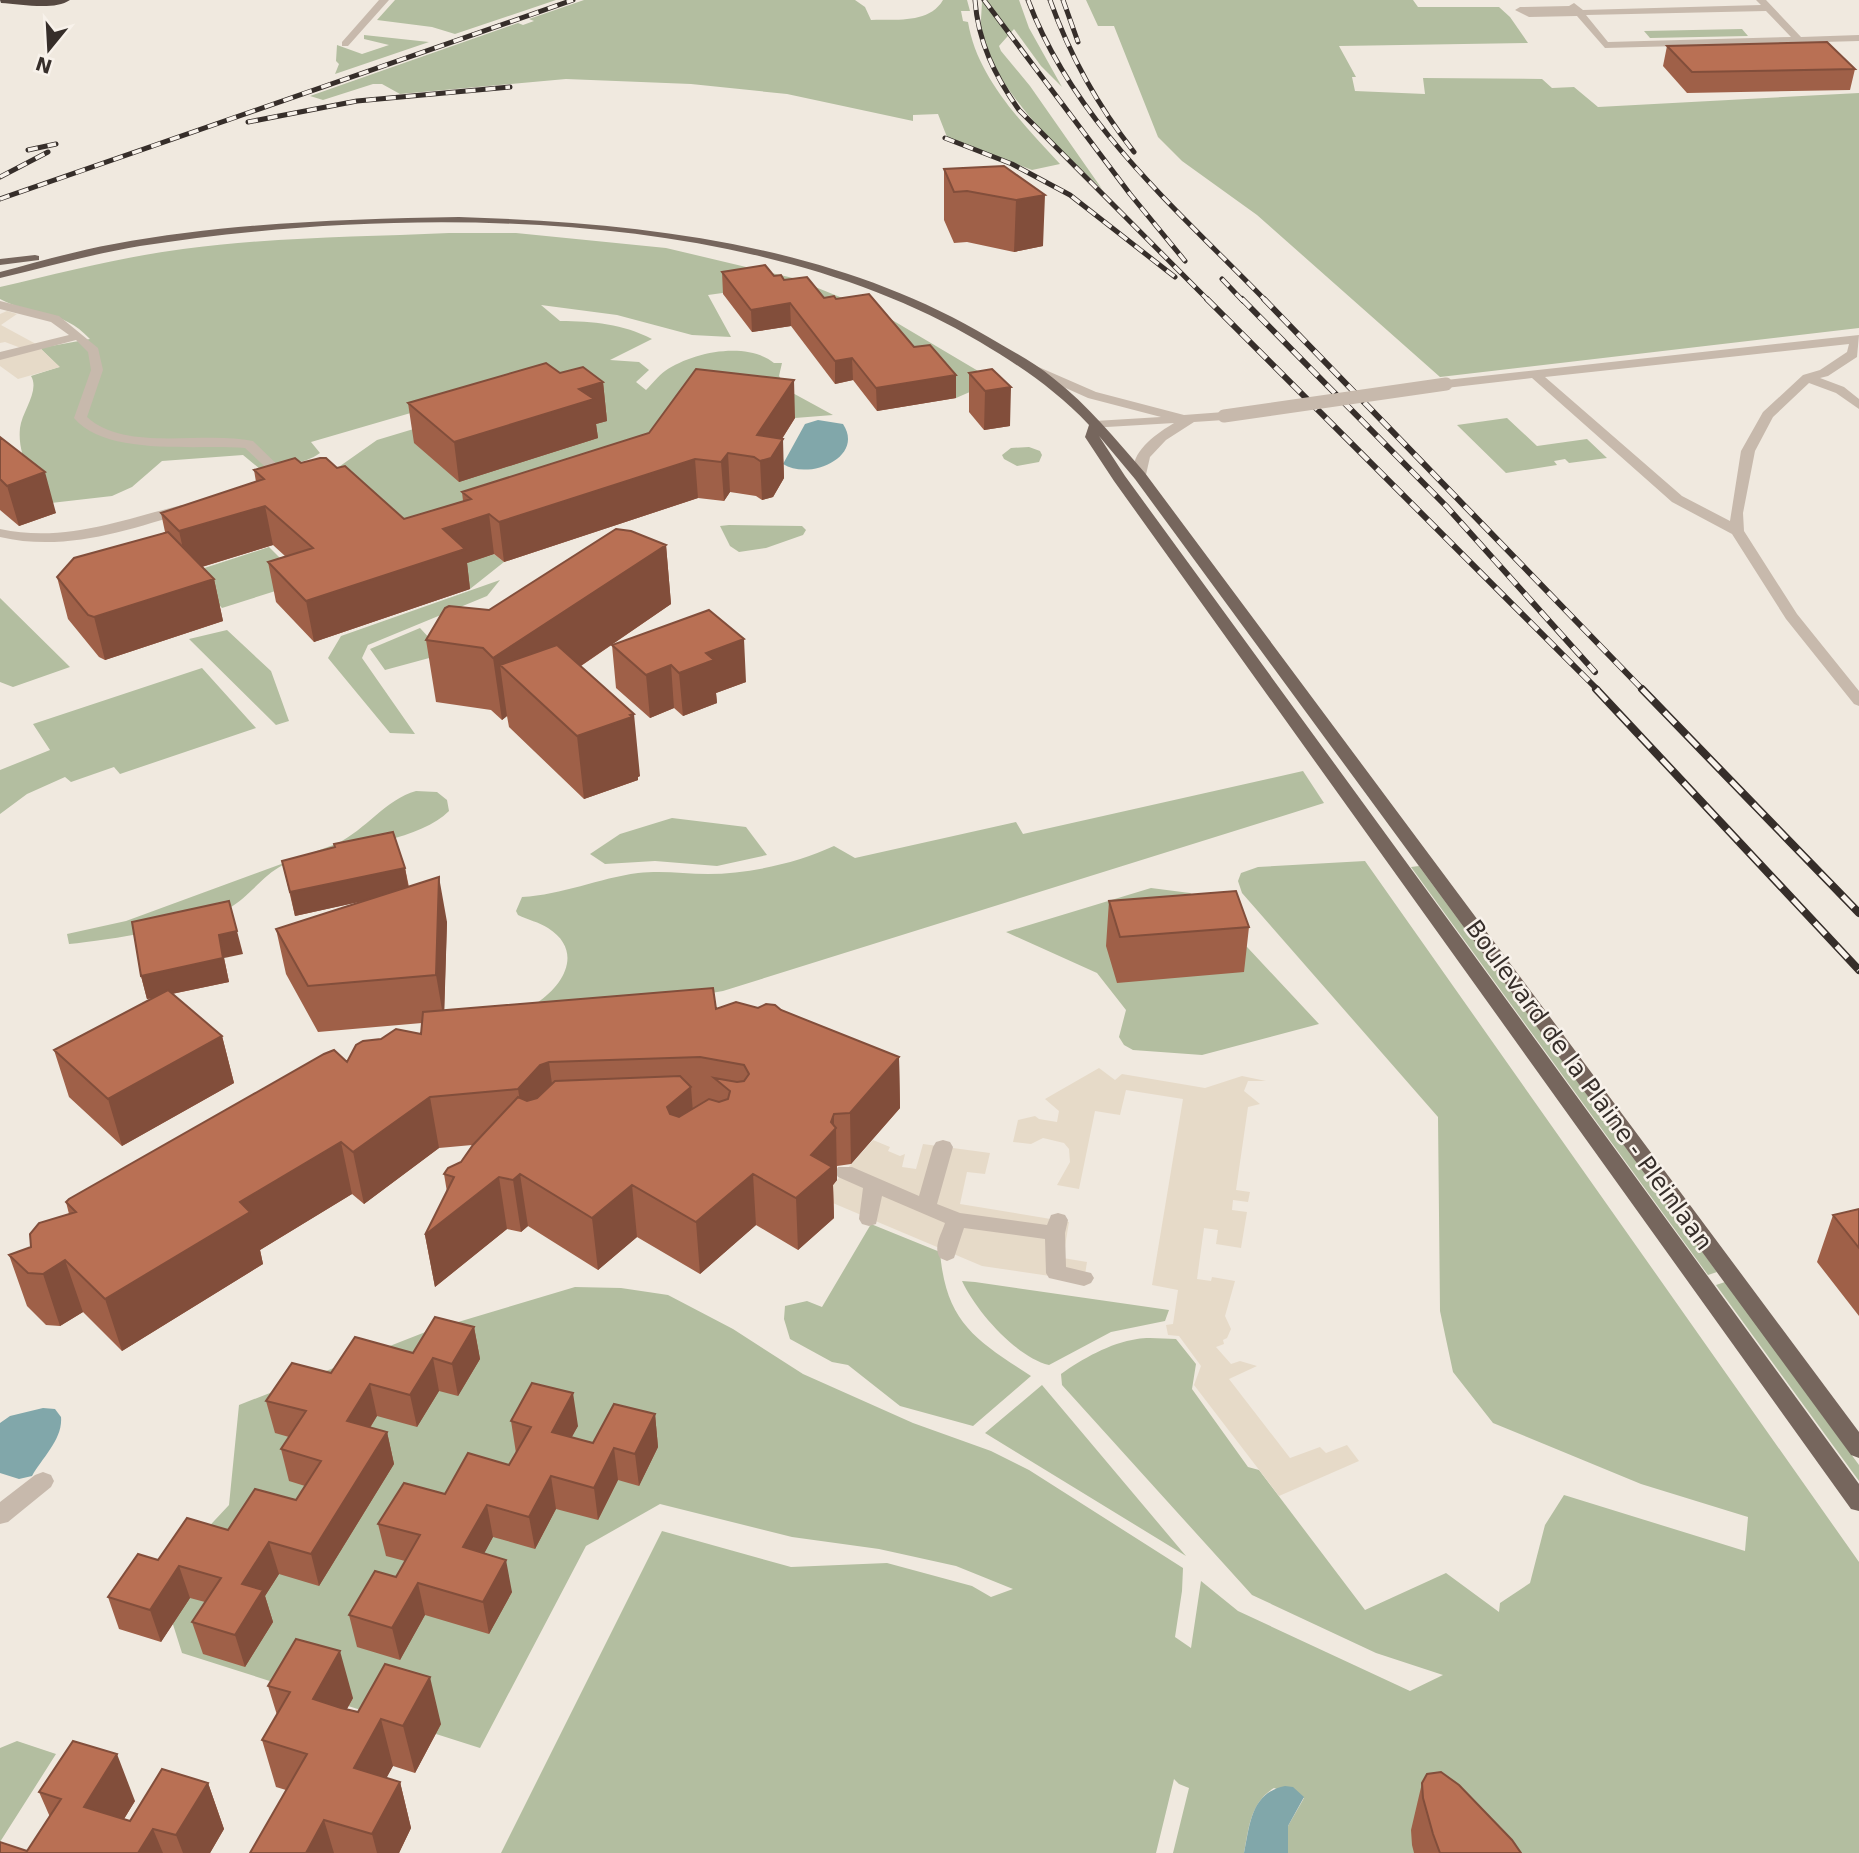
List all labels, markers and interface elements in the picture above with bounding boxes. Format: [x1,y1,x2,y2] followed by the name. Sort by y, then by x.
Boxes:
[14,14,84,84] north arrow
[33,52,55,78] text: N
[1460,915,1718,1255] street label: Boulevard de la Plaine - Pleinlaan

